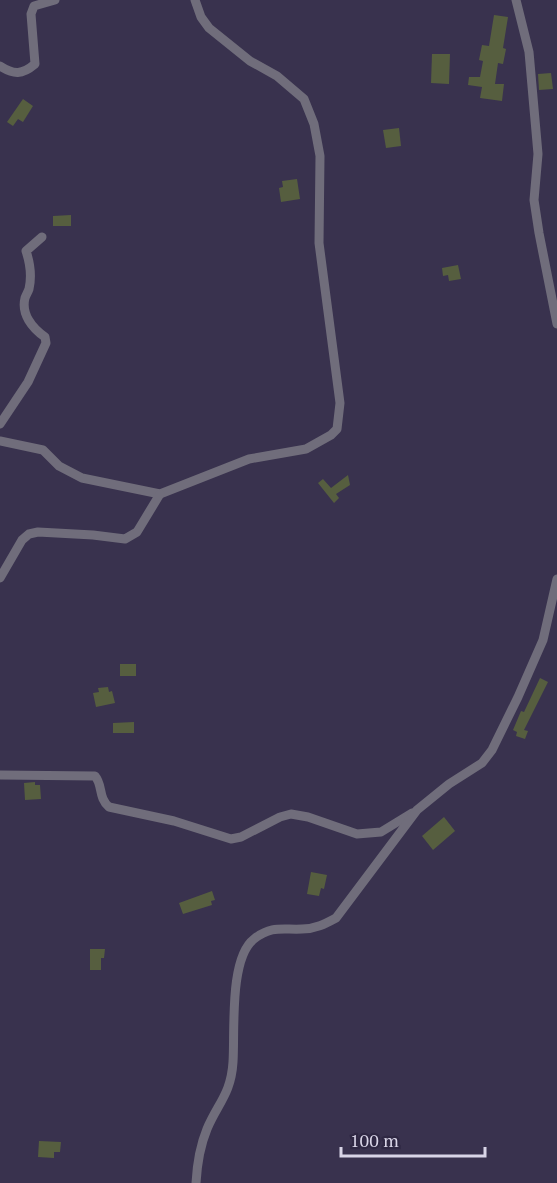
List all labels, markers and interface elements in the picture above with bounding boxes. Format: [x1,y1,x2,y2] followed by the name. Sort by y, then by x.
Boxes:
[341,1120,485,1158] scale bar
[350,1128,399,1152] text: 100 m

